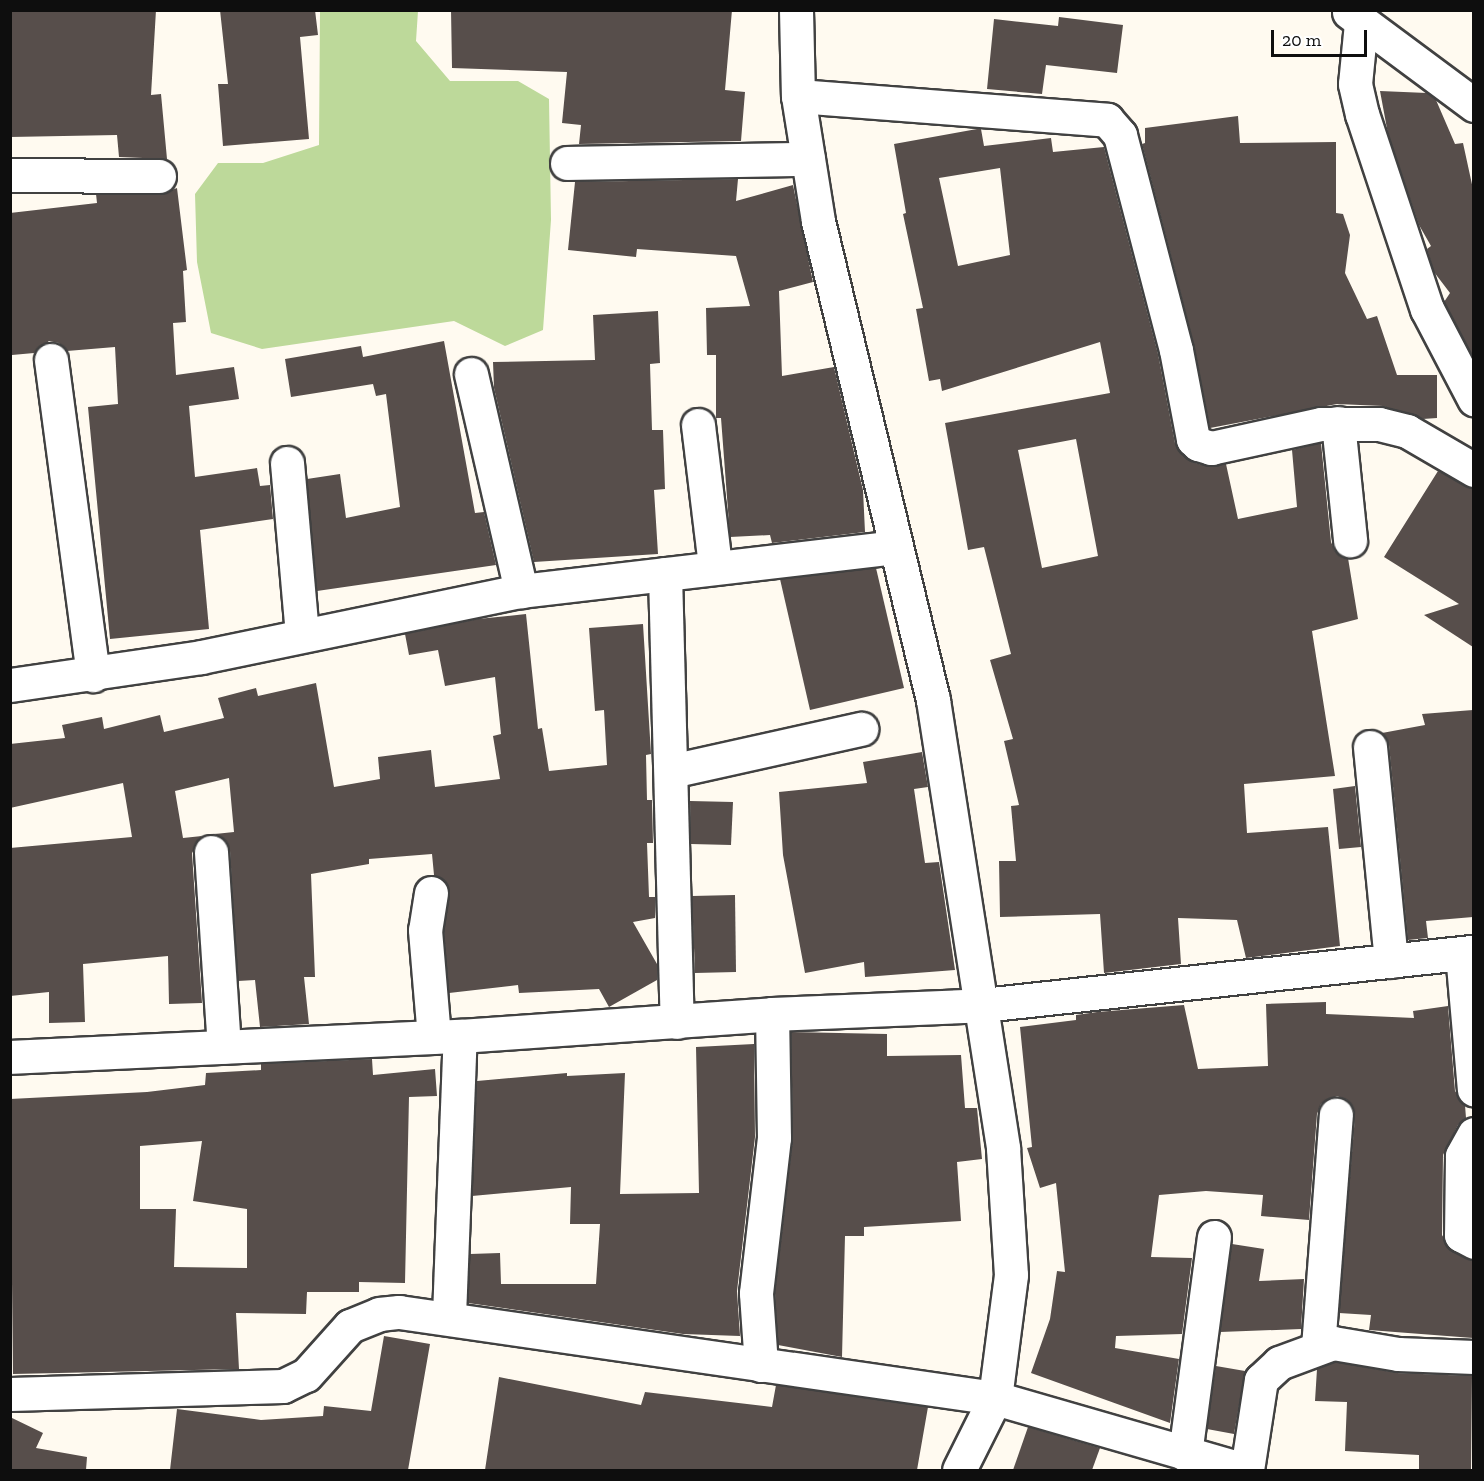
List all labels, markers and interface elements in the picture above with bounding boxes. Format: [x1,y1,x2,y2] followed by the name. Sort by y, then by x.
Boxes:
[1274,18,1370,56] scale bar
[1282,29,1321,51] text: 20 m

